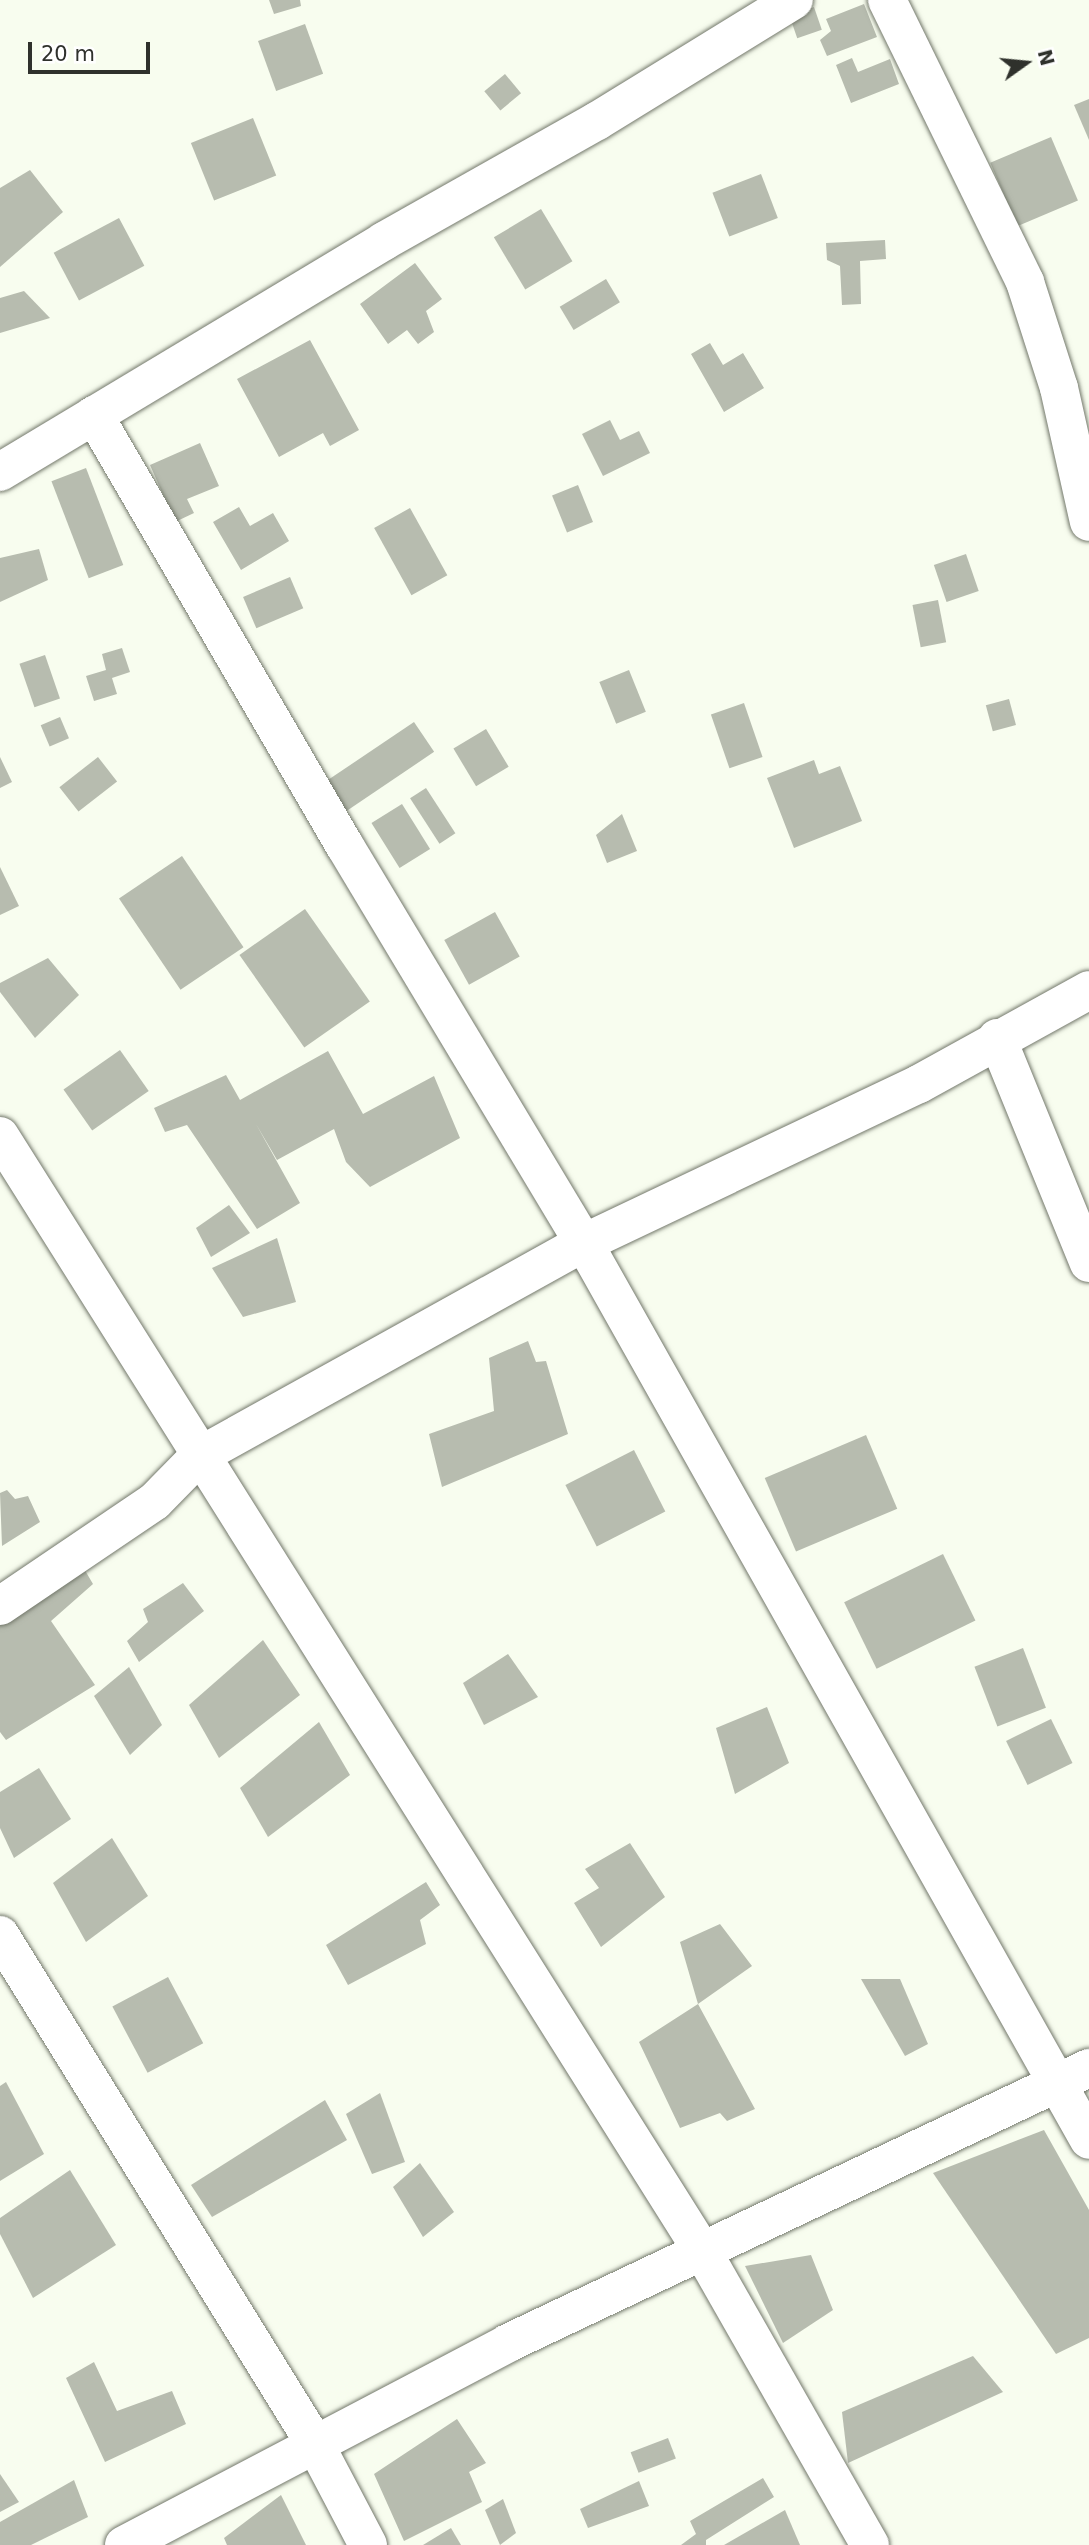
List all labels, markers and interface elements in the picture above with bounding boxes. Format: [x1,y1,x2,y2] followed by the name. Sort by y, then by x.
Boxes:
[32,28,154,72] scale bar
[991,28,1061,98] north arrow
[41,42,95,66] text: 20 m
[1034,47,1059,68] text: N

